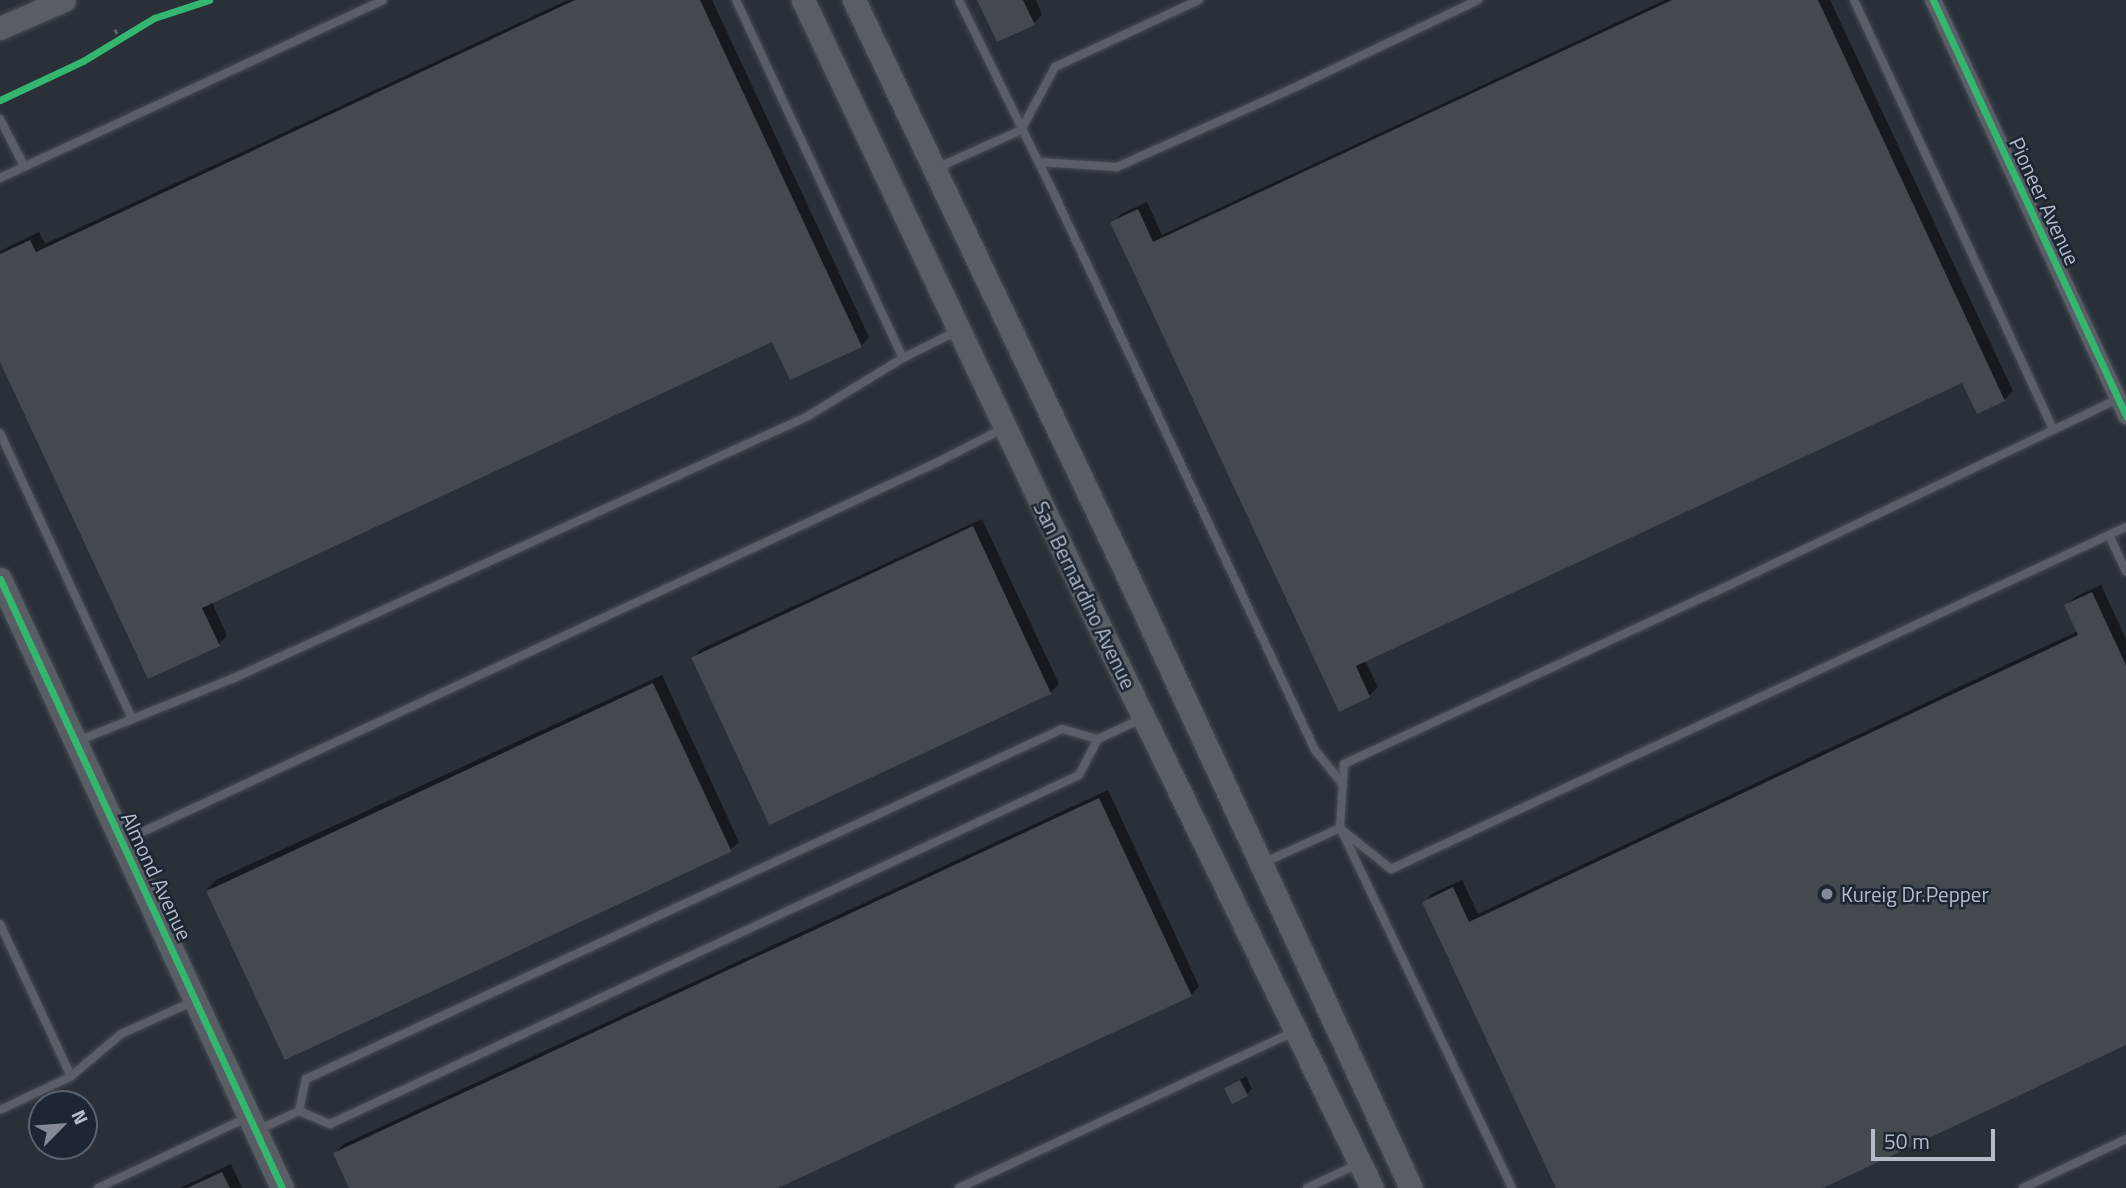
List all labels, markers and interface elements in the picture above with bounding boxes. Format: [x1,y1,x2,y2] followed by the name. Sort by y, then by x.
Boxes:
[2004,133,2086,269] street label: Pioneer Avenue
[1029,497,1141,693] street label: San Bernardino Avenue
[116,808,198,944] street label: Almond Avenue
[1841,881,1989,907] place label: Kureig Dr.Pepper
[1819,886,1835,902] marker: Kureig Dr.Pepper
[28,1090,98,1160] north arrow
[65,1105,97,1129] text: N
[1874,1114,1998,1158] scale bar
[1884,1125,1930,1157] text: 50 m

